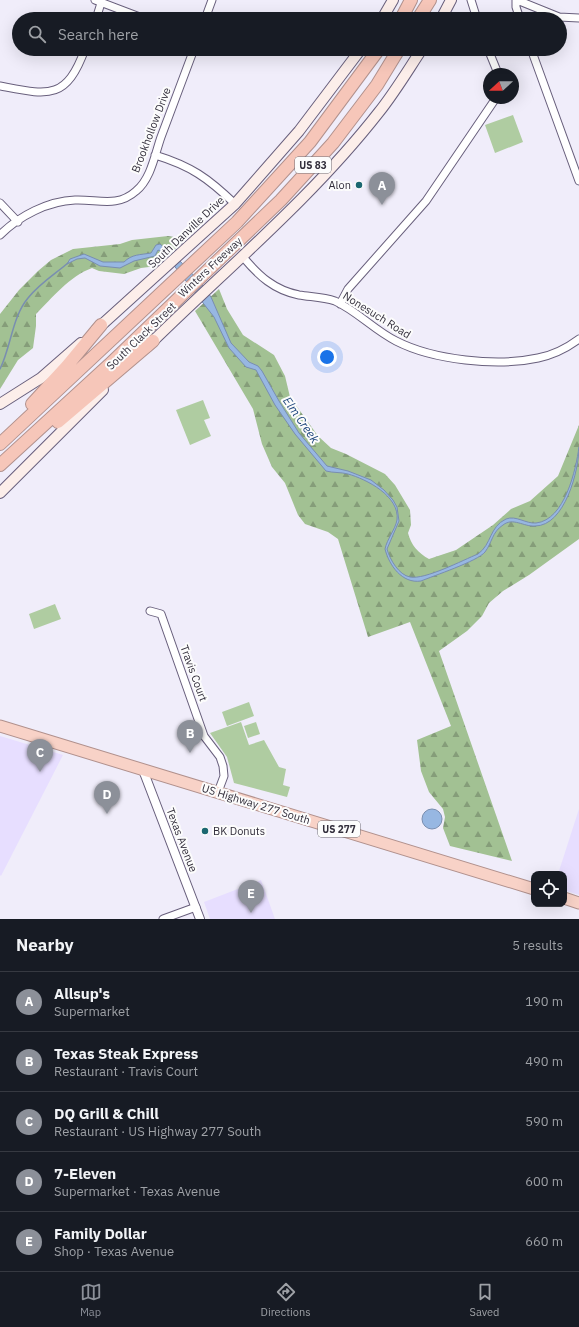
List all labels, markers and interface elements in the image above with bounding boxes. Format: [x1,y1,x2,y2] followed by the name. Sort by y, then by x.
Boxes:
[12,12,567,56] search box
[26,23,48,45] icon: search
[58,25,138,44] text: Search here
[483,68,519,104] north arrow
[128,85,174,175] street label: Brookhollow Drive
[295,157,331,173] road number: US 83
[369,172,395,205] pin: A
[329,178,351,192] place label: Alon
[354,180,364,190] marker: Alon
[145,193,227,271] street label: South Danville Drive
[175,233,245,300] street label: Winters Freeway
[340,289,414,341] street label: Nonesuch Road
[103,299,179,373] street label: South Clack Street
[317,347,337,367] your location
[280,394,323,446] water label: Elm Creek
[177,643,211,703] street label: Travis Court
[177,720,203,753] pin: B
[27,739,53,772] pin: C
[94,781,120,814] pin: D
[200,781,312,827] street label: US Highway 277 South
[163,806,201,874] street label: Texas Avenue
[318,821,360,837] road number: US 277
[213,824,265,838] place label: BK Donuts
[200,826,210,836] marker: BK Donuts
[531,871,567,907] map controls
[531,871,567,907] button: locate
[238,880,264,913] pin: E
[16,934,74,956] text: Nearby
[512,937,563,954] text: 5 results
[54,984,110,1003] text: Allsup's
[25,993,33,1010] text: A
[525,993,563,1010] text: 190 m
[54,1003,130,1020] text: Supermarket
[54,1044,198,1063] text: Texas Steak Express
[25,1053,33,1070] text: B
[525,1053,563,1070] text: 490 m
[54,1063,198,1080] text: Restaurant · Travis Court
[54,1104,159,1123] text: DQ Grill & Chill
[25,1113,33,1130] text: C
[525,1113,563,1130] text: 590 m
[54,1123,261,1140] text: Restaurant · US Highway 277 South
[54,1164,116,1183] text: 7-Eleven
[24,1173,34,1190] text: D
[525,1173,563,1190] text: 600 m
[54,1183,220,1200] text: Supermarket · Texas Avenue
[54,1224,147,1243] text: Family Dollar
[25,1233,33,1250] text: E
[525,1233,563,1250] text: 660 m
[54,1243,174,1260] text: Shop · Texas Avenue
[80,1281,102,1319] tab: Map
[261,1281,311,1319] tab: Directions
[470,1281,499,1319] tab: Saved

